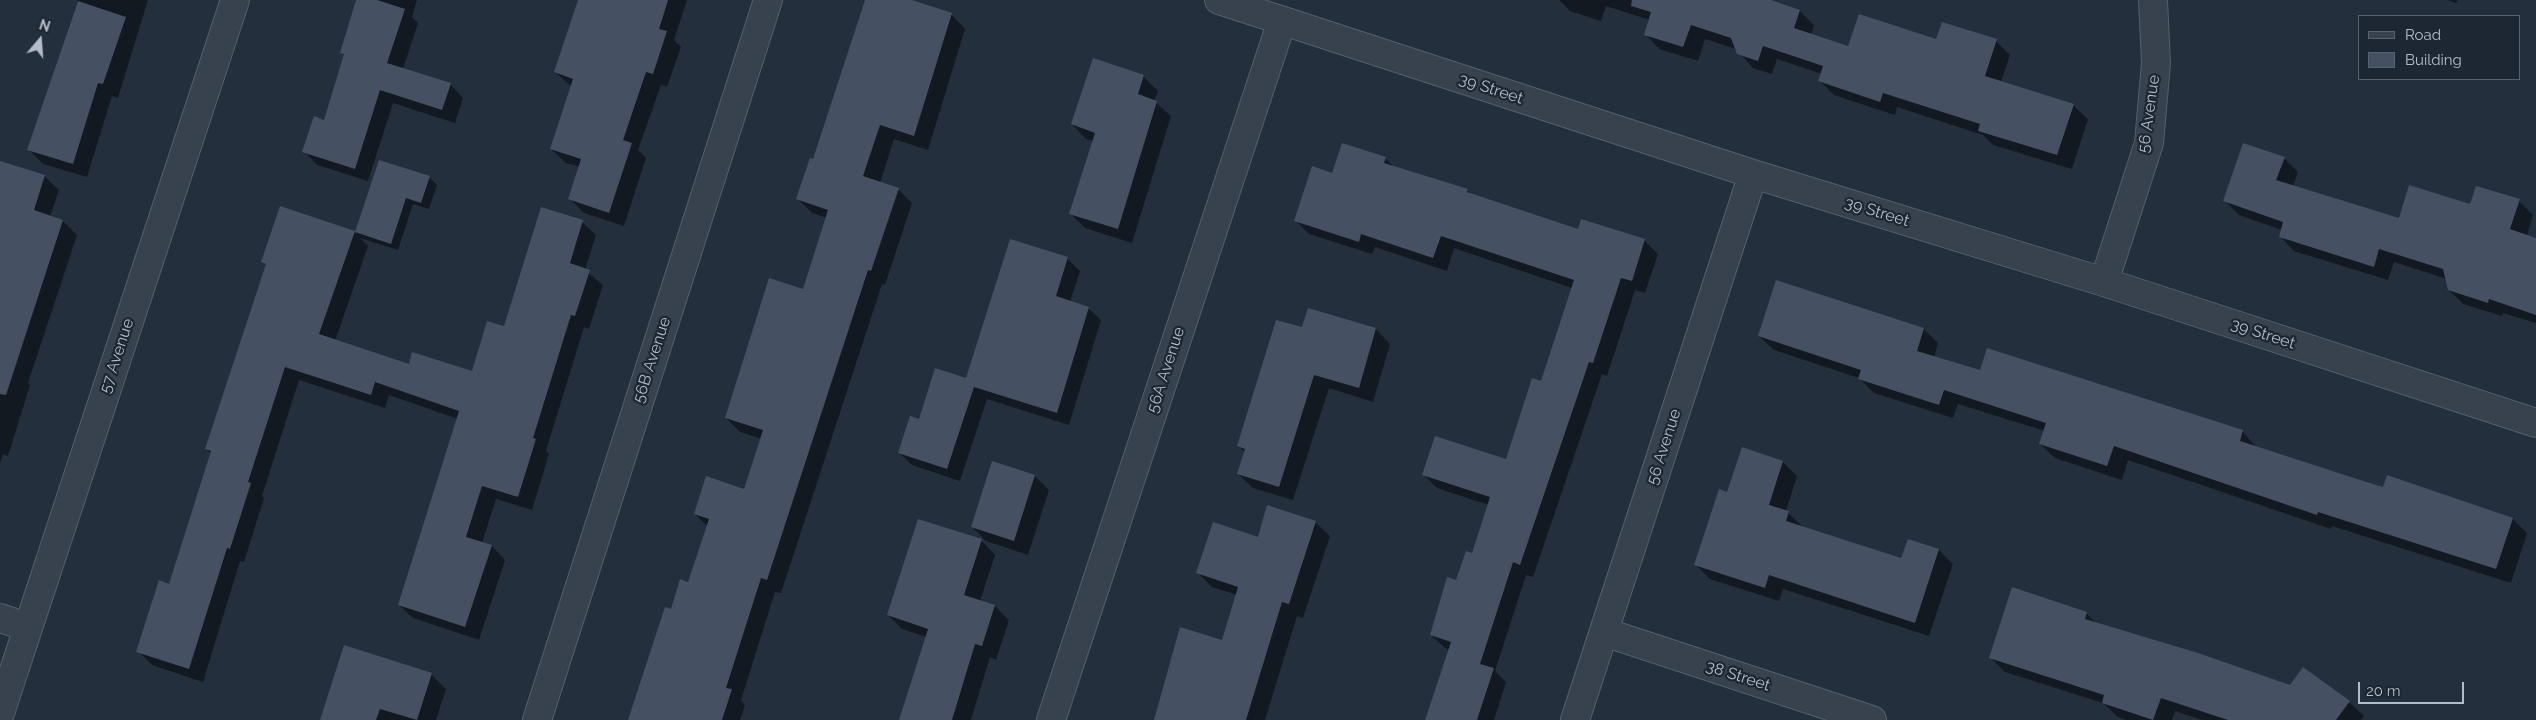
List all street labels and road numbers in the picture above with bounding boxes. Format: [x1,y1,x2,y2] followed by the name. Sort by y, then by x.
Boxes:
[1456,70,1526,108] street label: 39 Street
[2134,74,2164,154] street label: 56 Avenue
[1842,193,1912,231] street label: 39 Street
[629,315,675,405] street label: 56B Avenue
[2228,315,2298,353] street label: 39 Street
[96,316,138,396] street label: 57 Avenue
[1143,325,1189,415] street label: 56A Avenue
[1643,407,1685,487] street label: 56 Avenue
[1703,657,1773,695] street label: 38 Street

